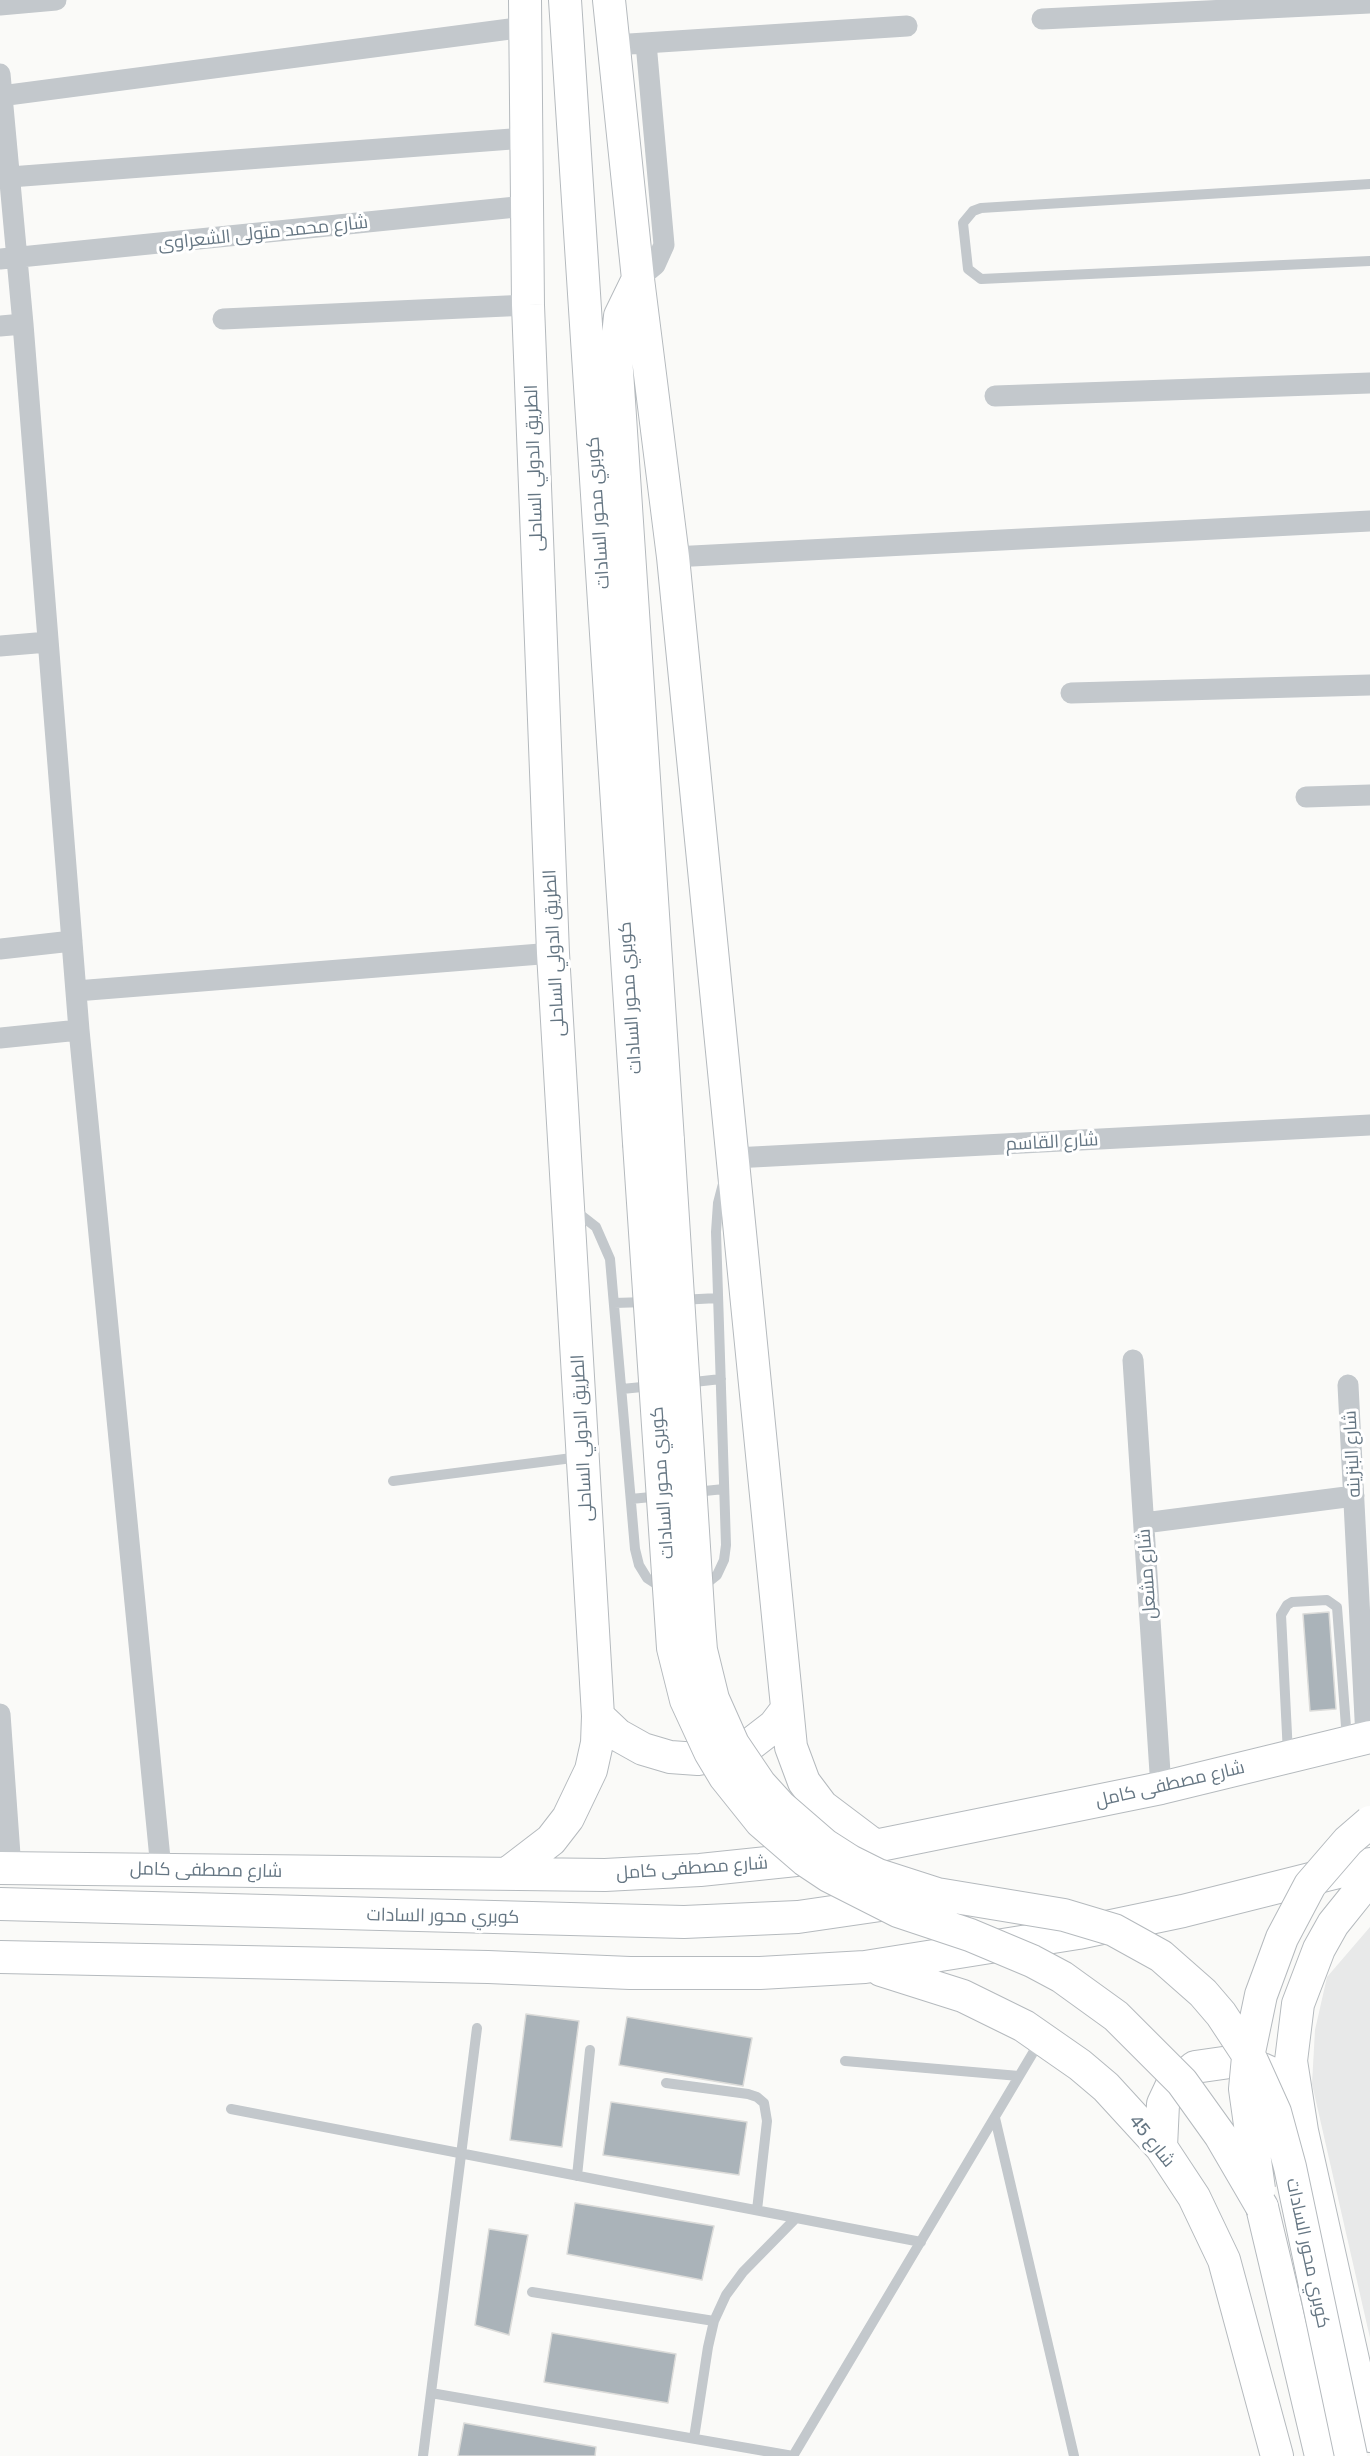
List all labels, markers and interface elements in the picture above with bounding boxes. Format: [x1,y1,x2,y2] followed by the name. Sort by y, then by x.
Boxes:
[157,211,369,255] street label: شارع محمد متولى الشعراوى
[520,384,548,552] street label: الطريق الدولي الساحلى
[582,436,614,590] street label: كوبري محور السادات
[539,869,569,1037] street label: الطريق الدولي الساحلى
[614,921,646,1075] street label: كوبري محور السادات
[1005,1129,1099,1155] street label: شارع القاسم
[567,1354,597,1522] street label: الطريق الدولي الساحلى
[646,1406,678,1560] street label: كوبري محور السادات
[1339,1410,1365,1498] street label: شارع البنزينه
[1133,1528,1161,1620] street label: شارع مشعل
[1093,1756,1247,1812] street label: شارع مصطفى كامل
[615,1852,769,1884] street label: شارع مصطفى كامل
[130,1858,282,1882] street label: شارع مصطفى كامل
[366,1904,520,1928] street label: كوبري محور السادات
[1124,2111,1180,2171] street label: شارع 45
[1282,2176,1334,2330] street label: كوبري محور السادات

